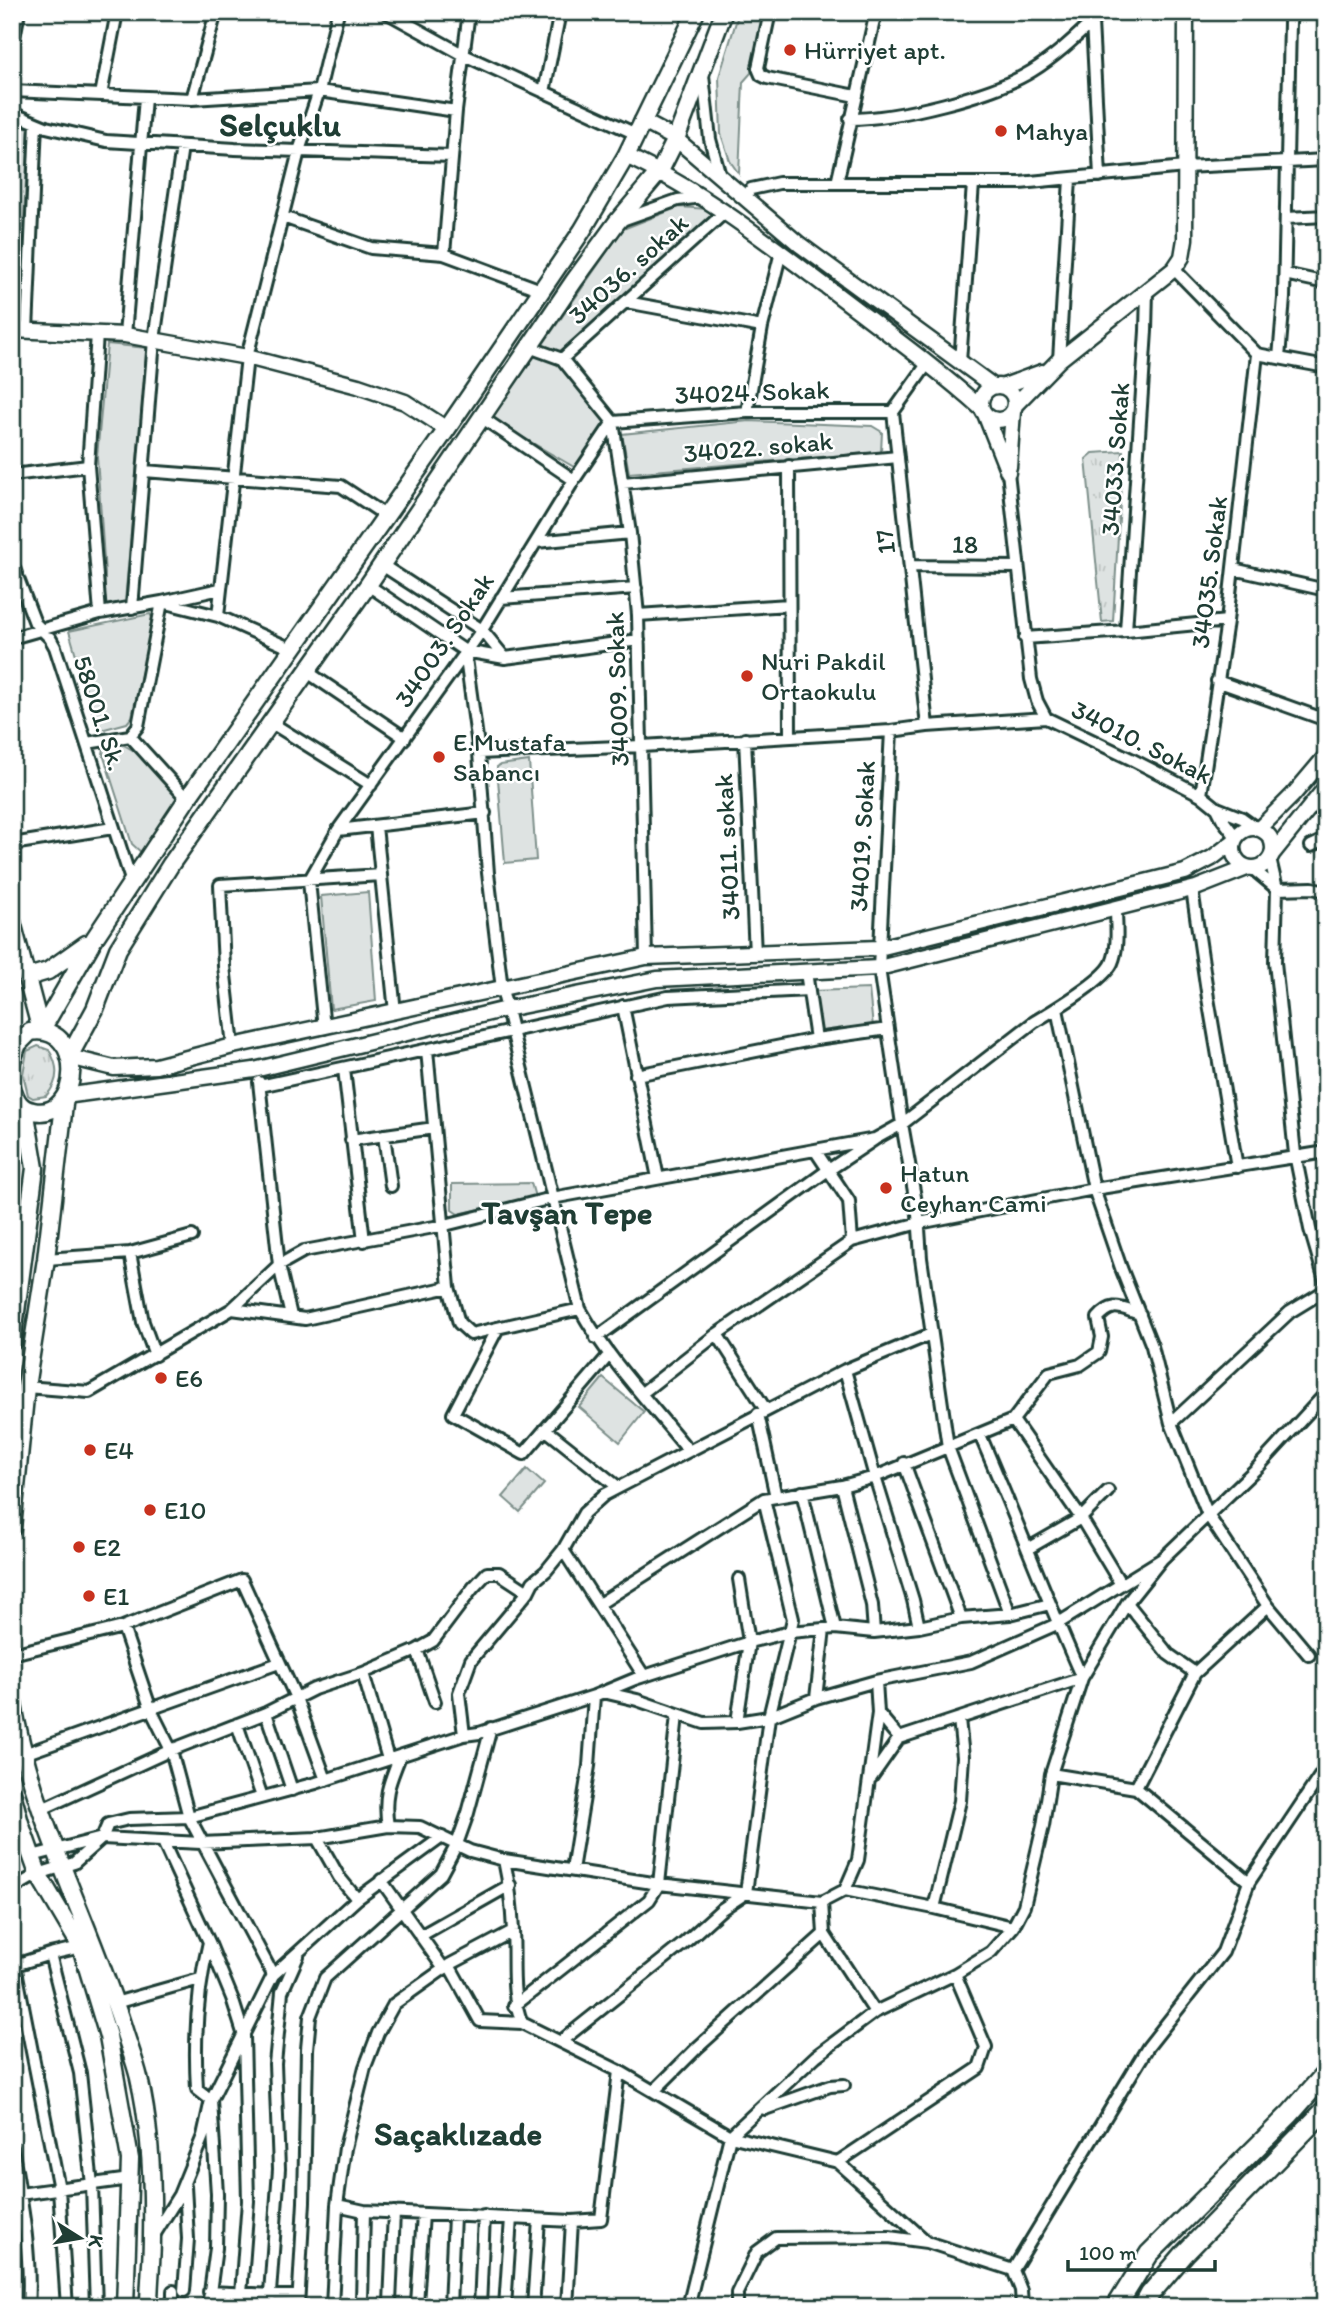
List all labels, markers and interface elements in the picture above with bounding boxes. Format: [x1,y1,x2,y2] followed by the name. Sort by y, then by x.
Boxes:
[804,34,946,66] place label: Hürriyet apt.
[782,42,798,58] marker: Hürriyet apt.
[219,105,341,144] district label: Selçuklu
[1015,115,1088,147] place label: Mahya
[993,123,1009,139] marker: Mahya
[561,206,695,331] street label: 34036. sokak
[674,373,830,411] street label: 34024. Sokak
[1094,381,1136,537] street label: 34033. Sokak
[682,424,835,469] street label: 34022. sokak
[1184,494,1234,650] street label: 34035. Sokak
[868,528,902,556] street label: 17
[952,528,978,560] street label: 18
[387,567,501,713] street label: 34003. Sokak
[598,611,636,767] street label: 34009. Sokak
[761,645,886,707] place label: Nuri Pakdil Ortaokulu
[66,652,134,774] street label: 58001. Sk.
[739,668,755,684] marker: Nuri Pakdil Ortaokulu
[1066,693,1218,791] street label: 34010. Sokak
[453,726,567,788] place label: E.Mustafa Sabancı
[431,749,447,765] marker: E.Mustafa Sabancı
[842,760,882,912] street label: 34019. Sokak
[707,772,747,921] street label: 34011. sokak
[900,1157,1047,1219] place label: Hatun Ceyhan Cami
[878,1180,894,1196] marker: Hatun Ceyhan Cami
[480,1193,653,1232] district label: Tavşan Tepe
[175,1362,203,1394] place label: E6
[153,1370,169,1386] marker: E6
[104,1434,134,1466] place label: E4
[82,1442,98,1458] marker: E4
[164,1494,206,1526] place label: E10
[142,1502,158,1518] marker: E10
[93,1531,121,1563] place label: E2
[71,1539,87,1555] marker: E2
[103,1580,129,1612] place label: E1
[81,1588,97,1604] marker: E1
[374,2114,542,2153] district label: Saçaklızade
[46,2204,116,2274] north arrow
[1068,2228,1216,2272] scale bar
[84,2233,109,2250] text: K
[1079,2240,1137,2265] text: 100 m

